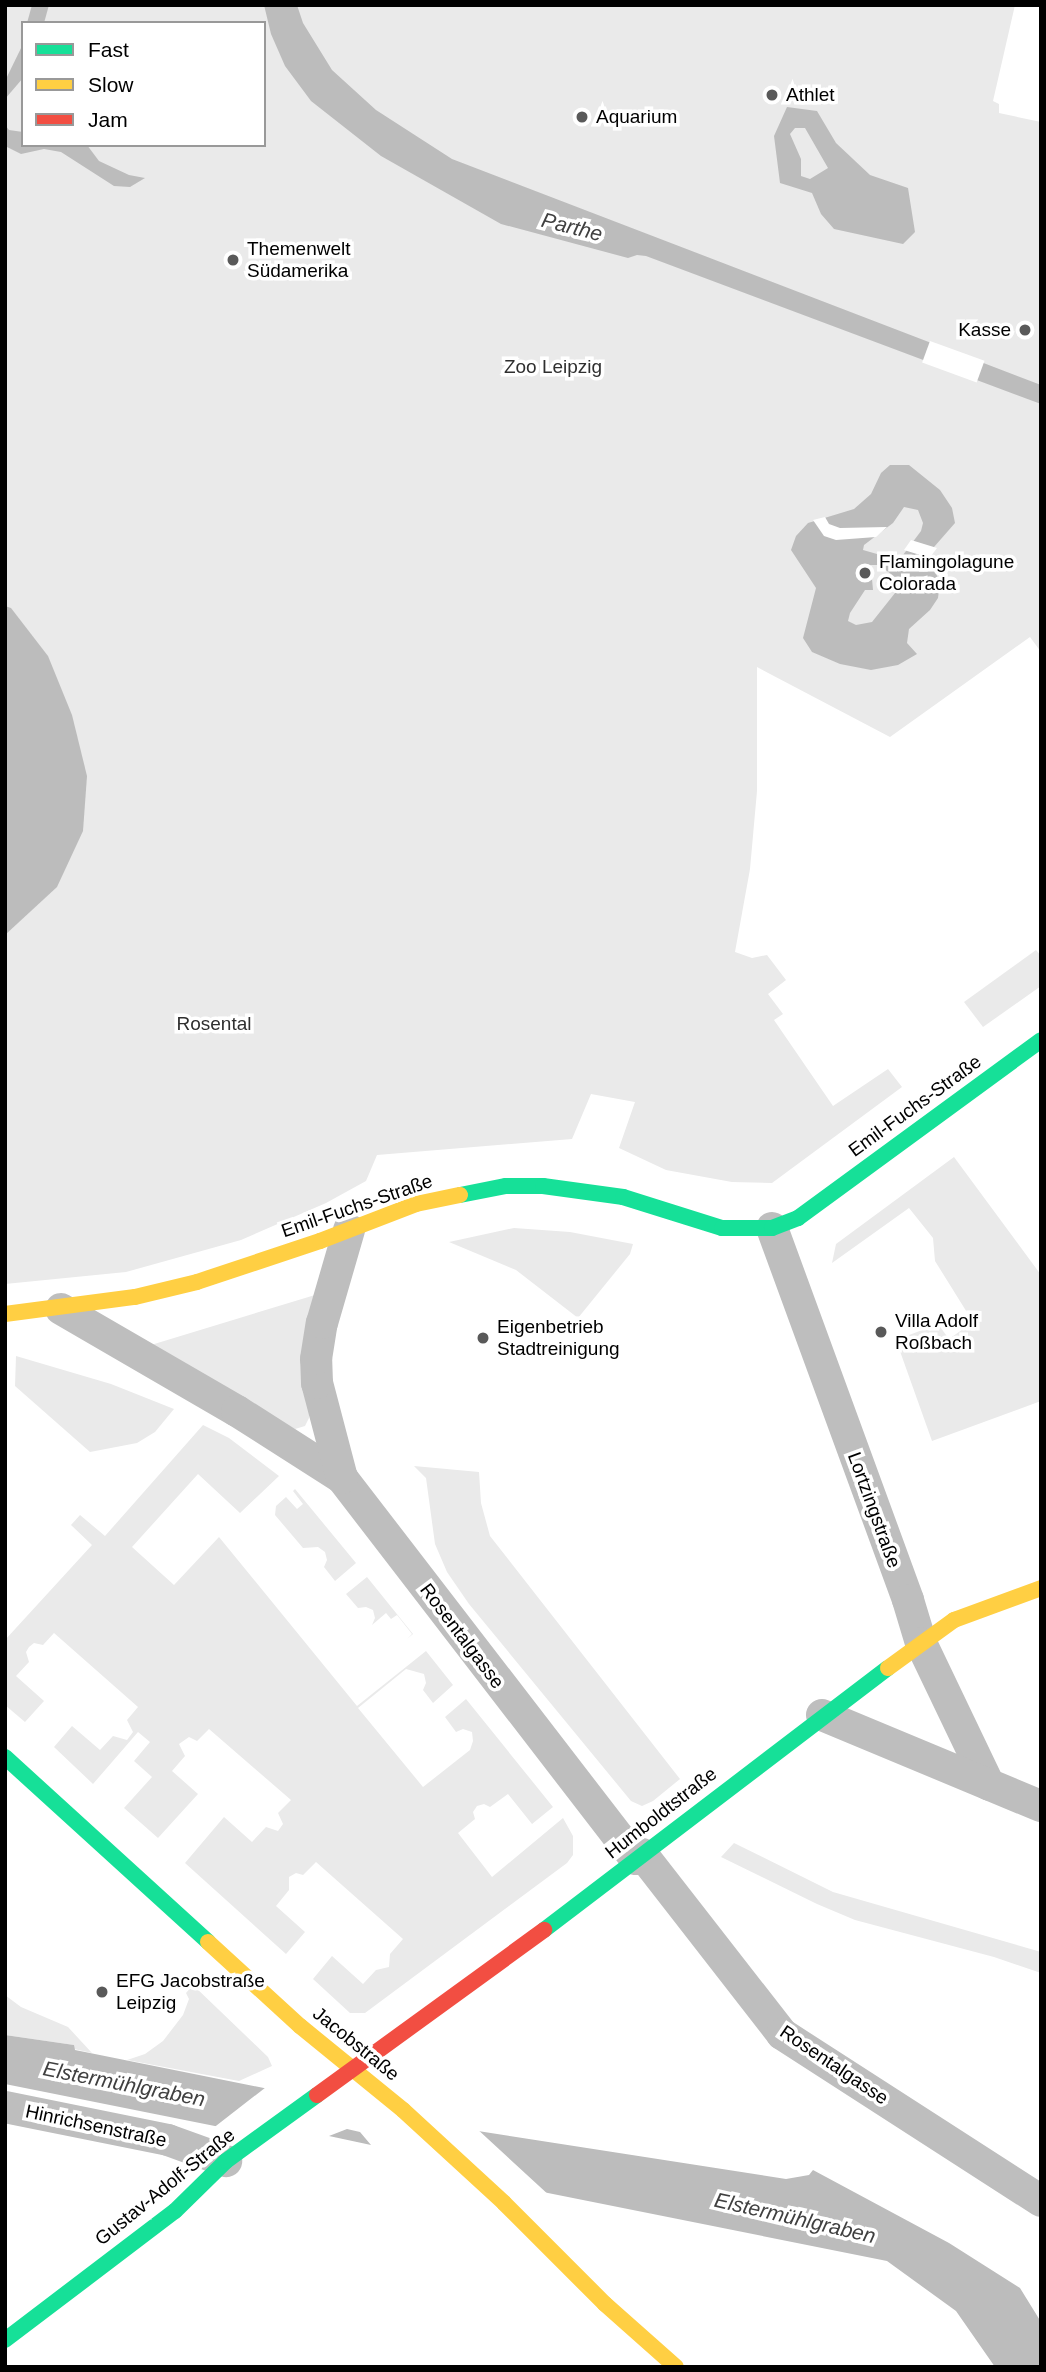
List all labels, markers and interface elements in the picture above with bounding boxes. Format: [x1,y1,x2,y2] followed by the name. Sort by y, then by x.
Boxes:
[21,21,266,147] legend
[88,38,129,61] text: Fast
[88,73,134,96] text: Slow
[786,84,835,106] place label: Athlet
[764,87,780,103] marker: Athlet
[596,106,677,128] place label: Aquarium
[88,108,128,131] text: Jam
[574,109,590,125] marker: Aquarium
[539,207,605,247] water label: Parthe
[247,238,350,282] place label: Themenwelt Südamerika
[225,252,241,268] marker: Themenwelt Südamerika
[958,319,1011,341] place label: Kasse
[1017,322,1033,338] marker: Kasse
[504,356,602,378] park label: Zoo Leipzig
[879,551,1014,595] place label: Flamingolagune Colorada
[857,565,873,581] marker: Flamingolagune Colorada
[177,1013,251,1035] park label: Rosental
[844,1050,986,1162] street label: Emil-Fuchs-Straße
[278,1169,436,1243] street label: Emil-Fuchs-Straße
[895,1310,979,1354] place label: Villa Adolf Roßbach
[497,1316,620,1360] place label: Eigenbetrieb Stadtreinigung
[873,1324,889,1340] marker: Villa Adolf Roßbach
[475,1330,491,1346] marker: Eigenbetrieb Stadtreinigung
[843,1449,905,1571] street label: Lortzingstraße
[415,1579,509,1693] street label: Rosentalgasse
[601,1762,721,1864] street label: Humboldtstraße
[116,1970,265,2014] place label: EFG Jacobstraße Leipzig
[94,1984,110,2000] marker: EFG Jacobstraße Leipzig
[308,2002,404,2086] street label: Jacobstraße
[776,2020,892,2110] street label: Rosentalgasse
[41,2056,207,2112] water label: Elstermühlgraben
[23,2100,169,2152] street label: Hinrichsenstraße
[91,2124,239,2250] street label: Gustav-Adolf-Straße
[712,2187,878,2249] water label: Elstermühlgraben

